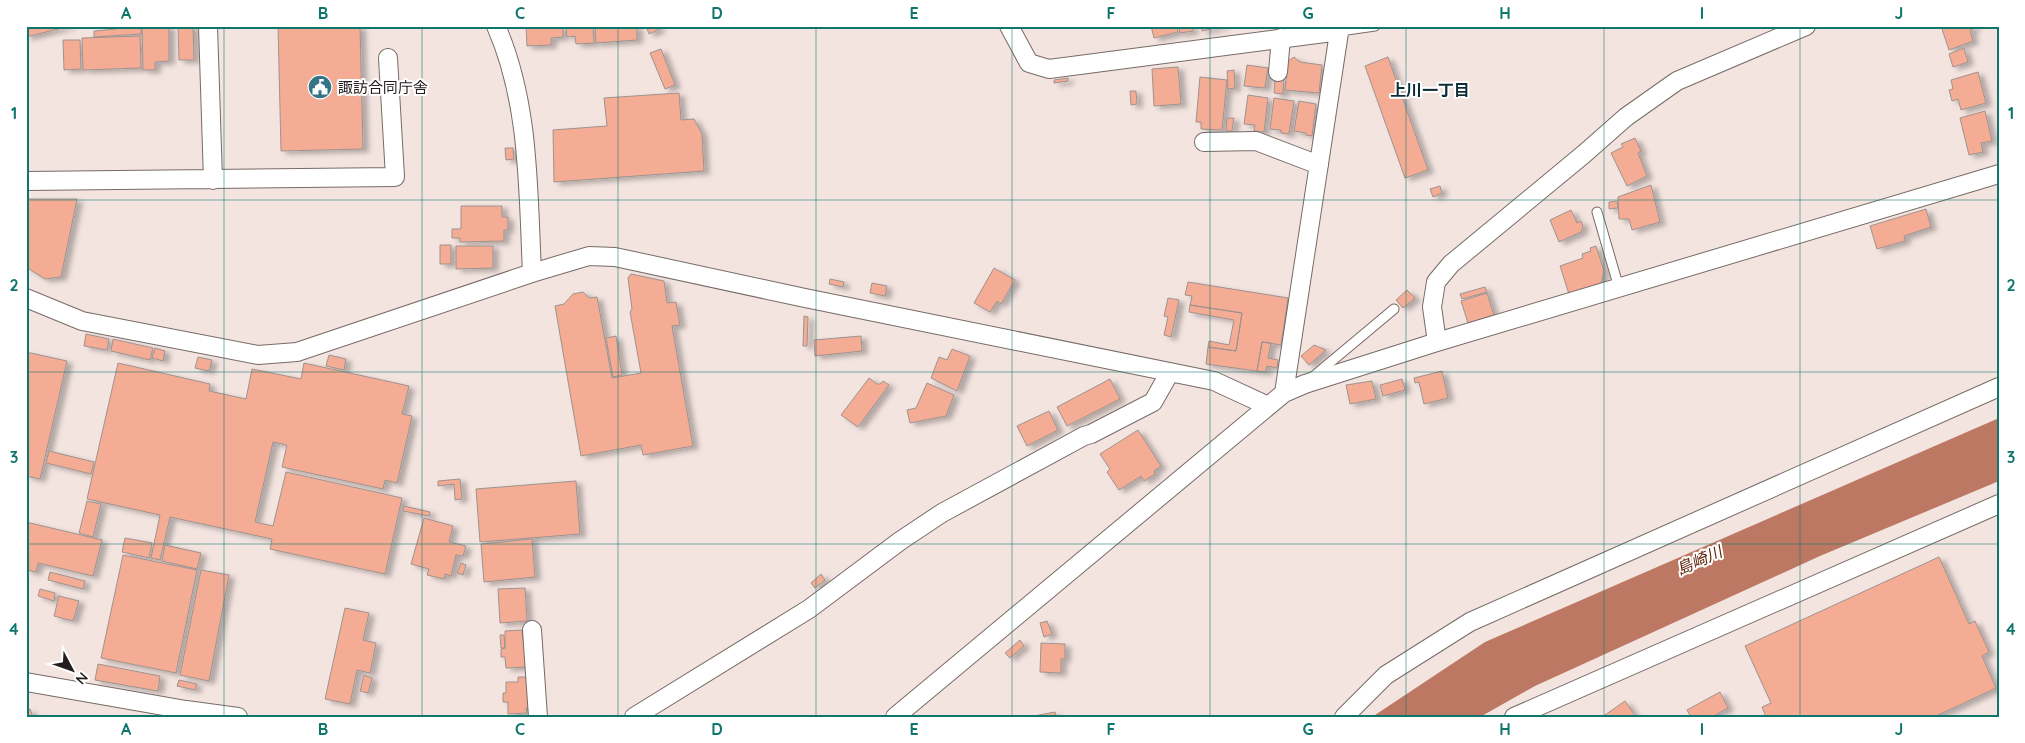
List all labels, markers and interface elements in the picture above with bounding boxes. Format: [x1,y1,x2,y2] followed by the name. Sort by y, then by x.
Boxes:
[121,3,132,23] text: A
[318,3,328,23] text: B
[515,3,525,23] text: C
[711,3,723,23] text: D
[909,3,919,23] text: E
[1107,3,1116,23] text: F
[1302,3,1314,23] text: G
[1499,3,1511,23] text: H
[1700,3,1704,23] text: I
[1895,3,1903,23] text: J
[307,74,333,100] public building icon: 諏訪合同庁舎
[338,78,428,97] place label: 諏訪合同庁舎
[1390,80,1470,100] district label: 上川一丁目
[11,103,17,123] text: 1
[2008,103,2014,123] text: 1
[9,275,19,295] text: 2
[2006,275,2016,295] text: 2
[10,447,18,467] text: 3
[2007,447,2015,467] text: 3
[1673,540,1727,579] water label: 島崎川
[9,619,19,639] text: 4
[2006,619,2016,639] text: 4
[48,646,98,696] north arrow
[72,669,92,688] text: N
[121,719,132,739] text: A
[318,719,328,739] text: B
[515,719,525,739] text: C
[711,719,723,739] text: D
[909,719,919,739] text: E
[1107,719,1116,739] text: F
[1302,719,1314,739] text: G
[1499,719,1511,739] text: H
[1700,719,1704,739] text: I
[1895,719,1903,739] text: J

